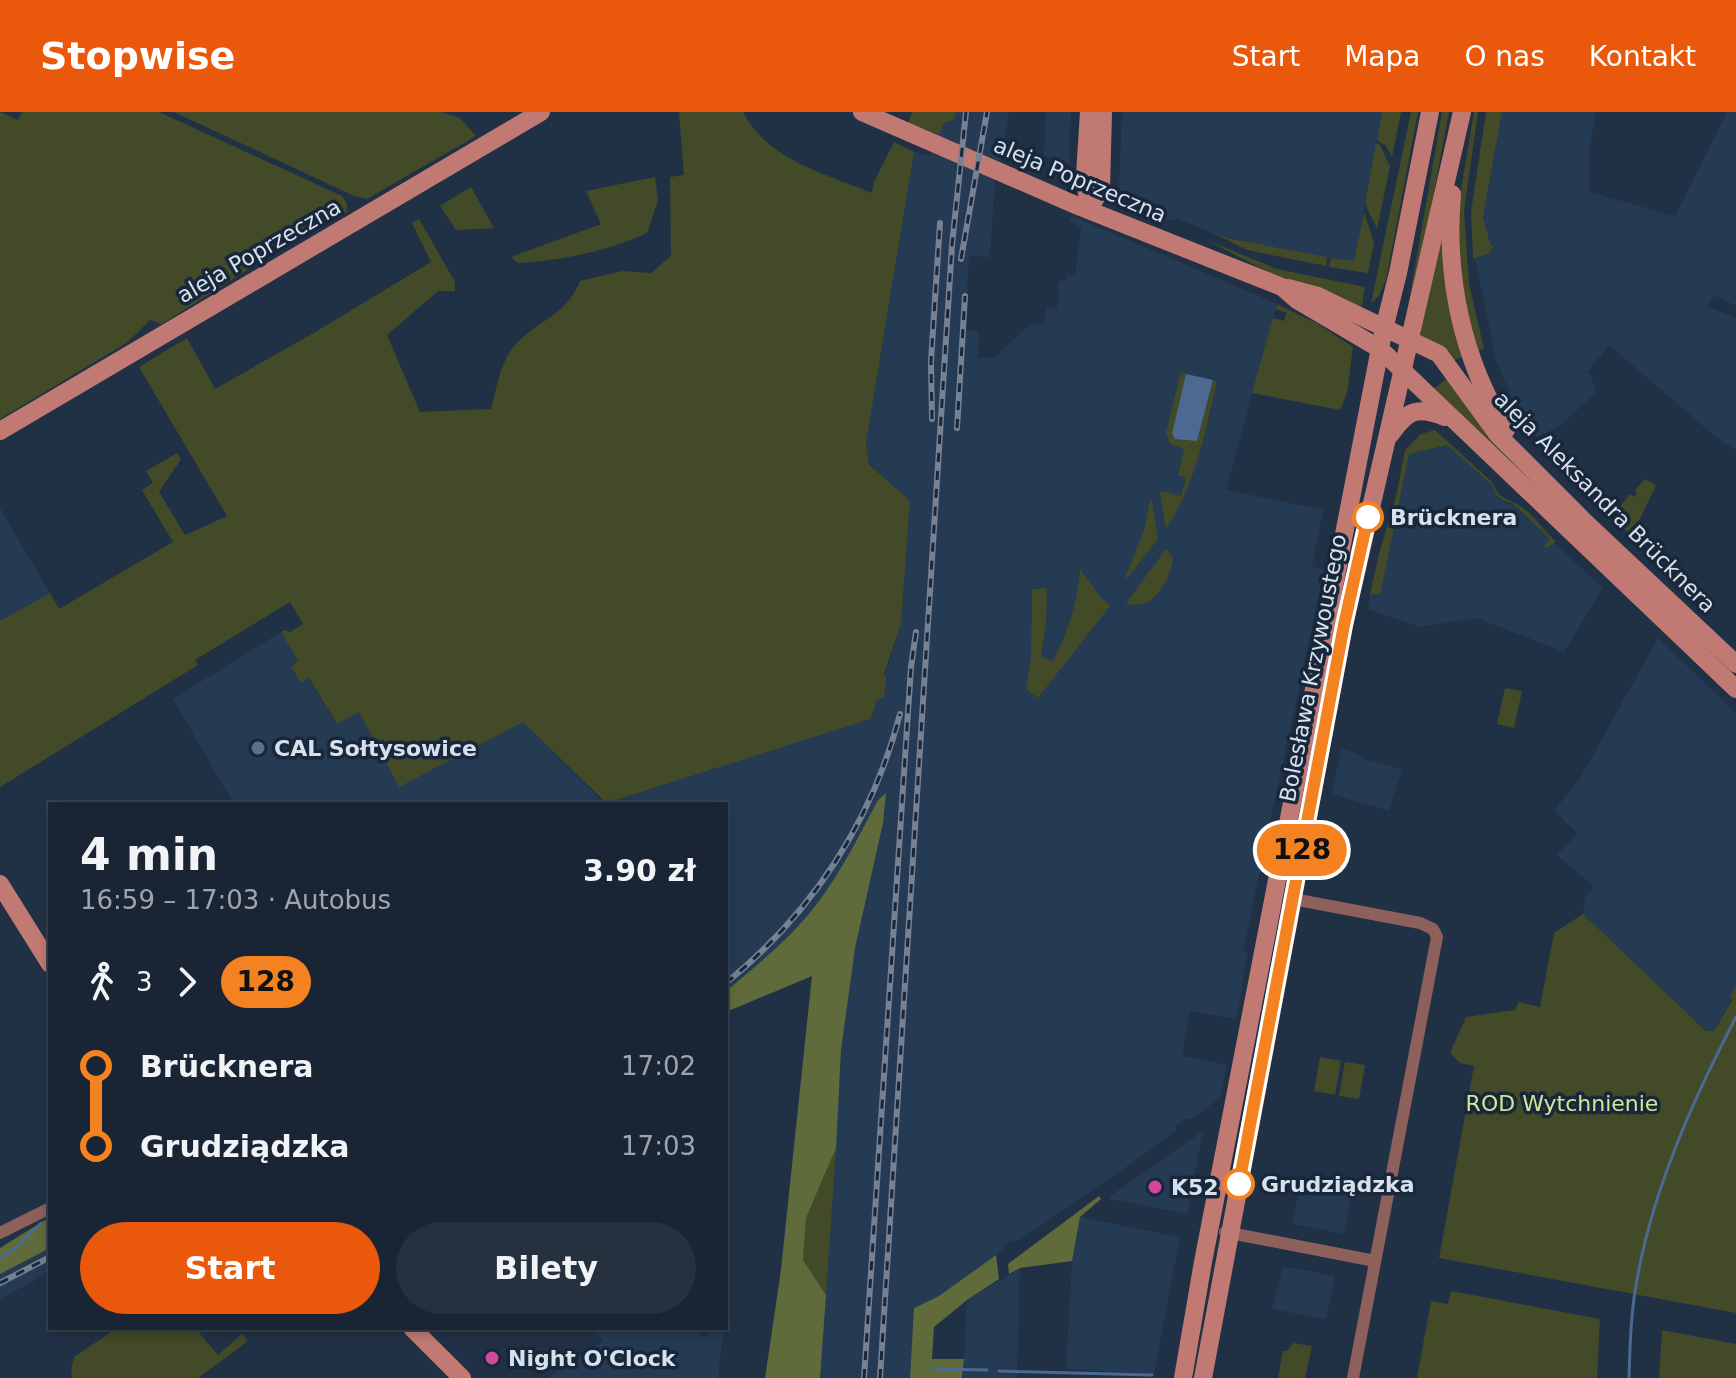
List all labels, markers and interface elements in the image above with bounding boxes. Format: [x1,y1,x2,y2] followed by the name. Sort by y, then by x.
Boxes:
[40,34,235,78] text: Stopwise
[1232,40,1300,73] text: Start
[1344,40,1420,73] text: Mapa
[1464,40,1545,73] text: O nas
[1589,40,1696,73] text: Kontakt
[990,132,1170,228] street label: aleja Poprzeczna
[173,194,345,308] street label: aleja Poprzeczna
[1489,386,1721,618] street label: aleja Aleksandra Brücknera
[1353,502,1383,532] marker: Brücknera
[1390,505,1517,530] place label: Brücknera
[1275,532,1351,804] street label: Bolesława Krzywoustego
[274,736,477,761] place label: CAL Sołtysowice
[249,739,267,757] marker: CAL Sołtysowice
[1256,824,1348,876] line badge: 128
[80,829,218,880] text: 4 min
[1273,833,1331,866] text: 128
[583,853,696,888] text: 3.90 zł
[80,885,391,915] text: 16:59 – 17:03 · Autobus
[80,960,124,1004] icon: walk
[165,960,209,1004] icon: forward
[237,965,295,998] text: 128
[136,967,153,997] text: 3
[140,1049,314,1084] text: Brücknera
[621,1051,696,1081] text: 17:02
[1466,1091,1658,1116] park label: ROD Wytchnienie
[140,1129,349,1164] text: Grudziądzka
[621,1131,696,1161] text: 17:03
[1224,1169,1254,1199] marker: Grudziądzka
[1261,1172,1415,1197] place label: Grudziądzka
[1171,1175,1219,1200] place label: K52
[1146,1178,1164,1196] marker: K52
[80,1222,380,1314] button: Start
[396,1222,696,1314] button: Bilety
[508,1346,677,1371] place label: Night O'Clock
[483,1349,501,1367] marker: Night O'Clock

